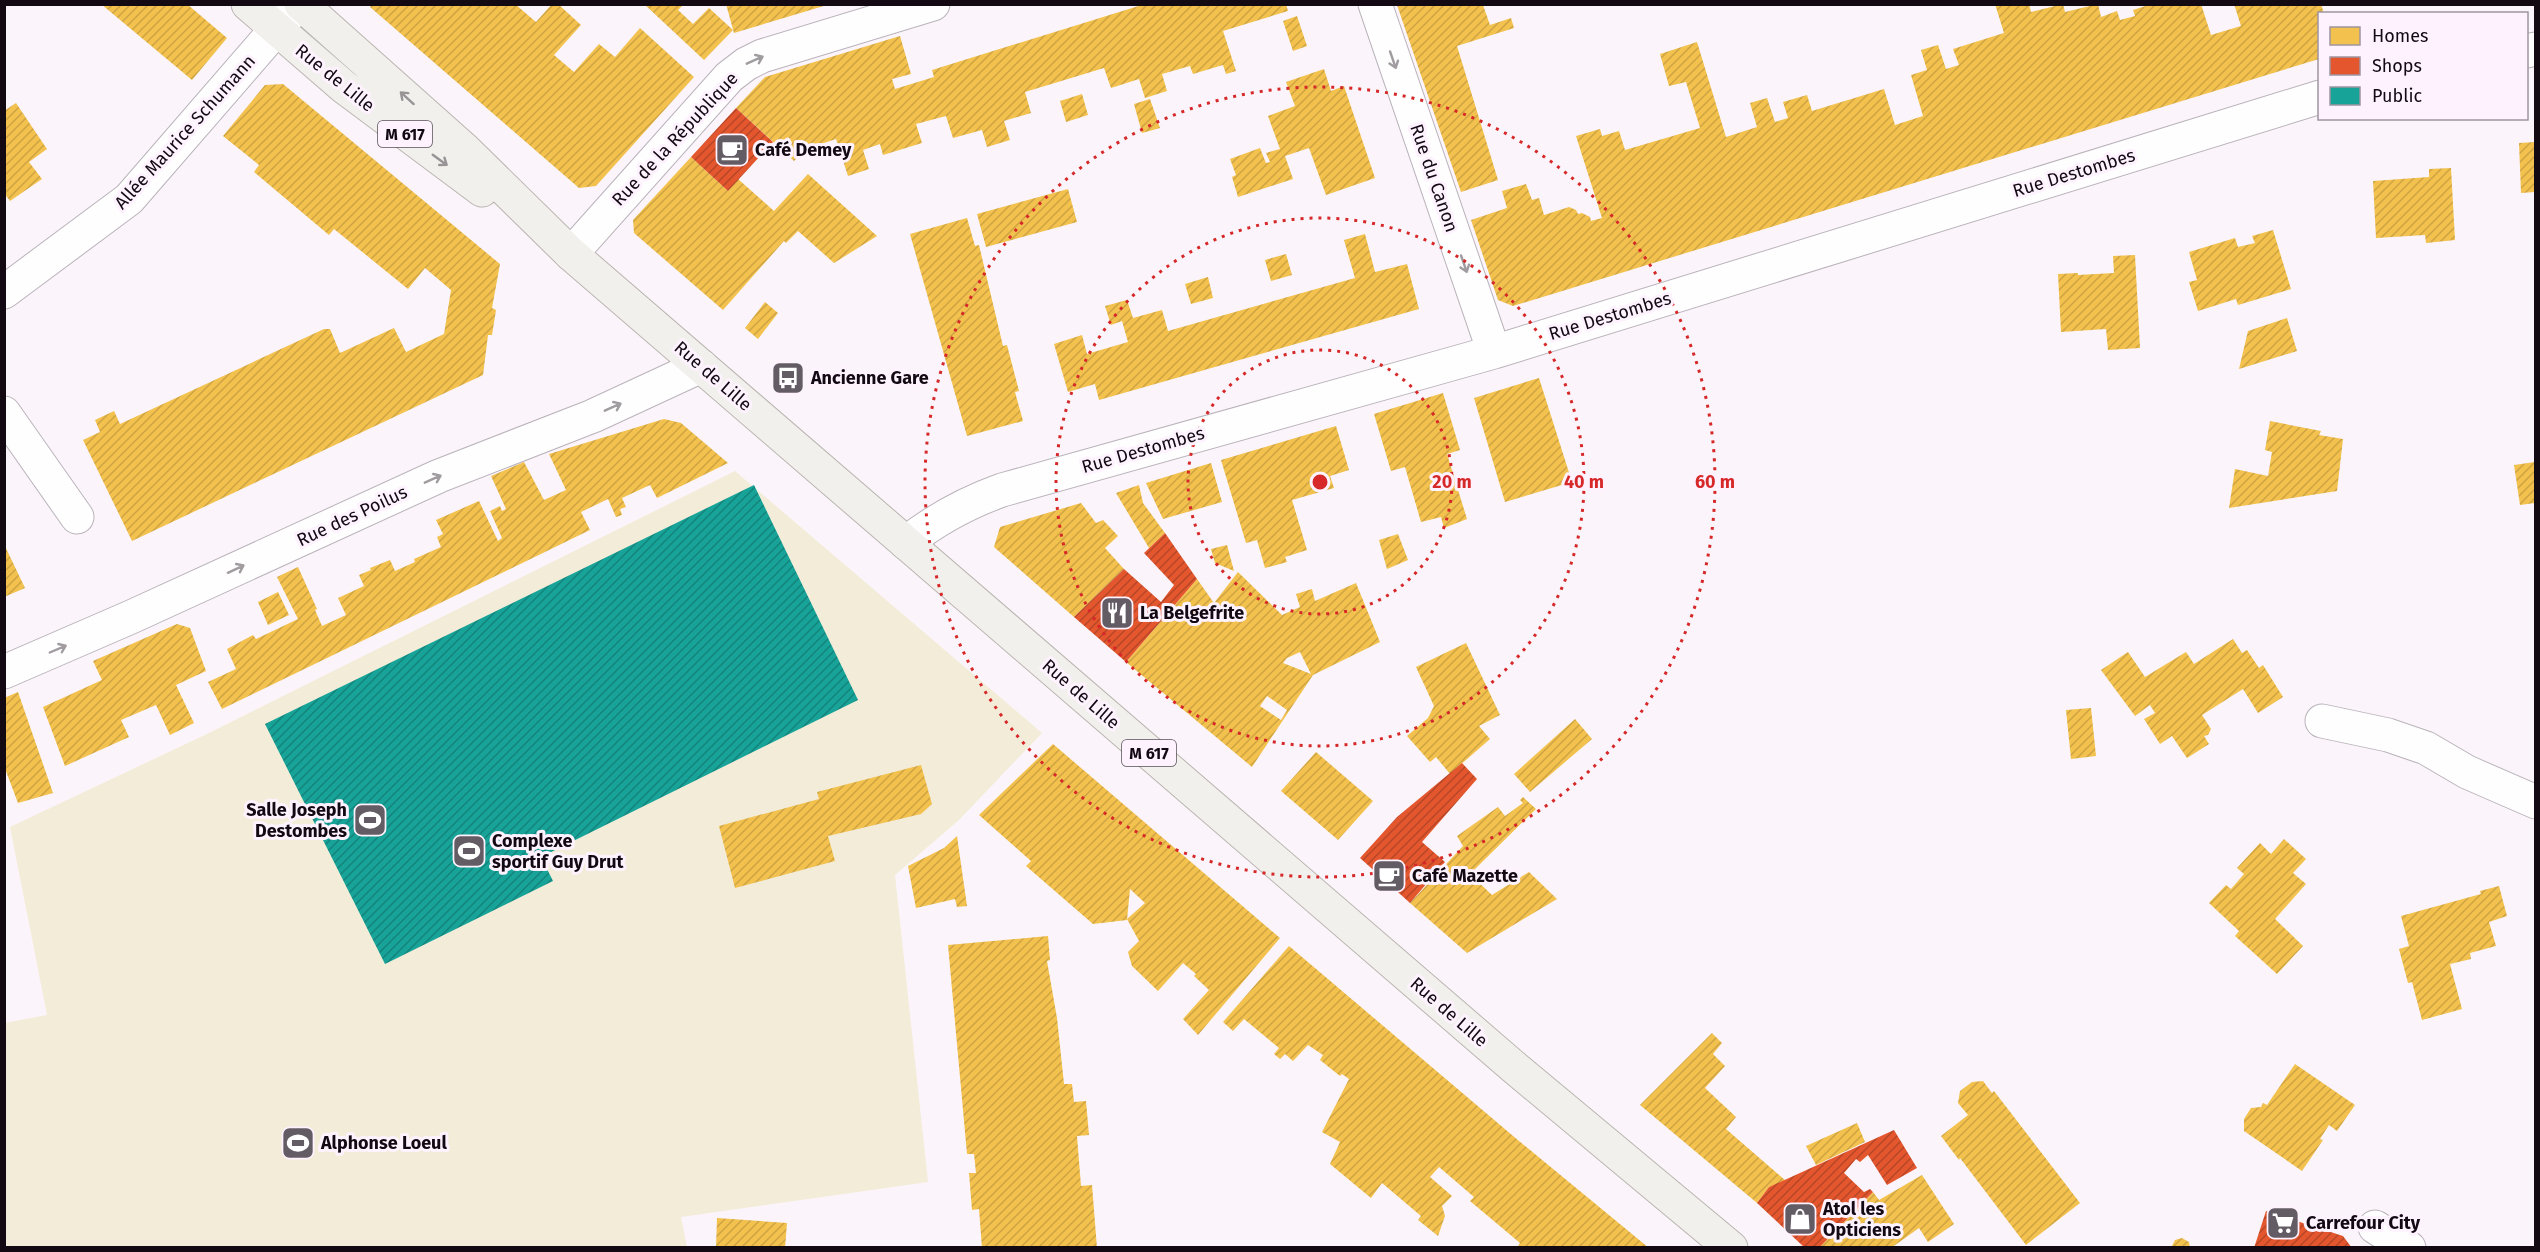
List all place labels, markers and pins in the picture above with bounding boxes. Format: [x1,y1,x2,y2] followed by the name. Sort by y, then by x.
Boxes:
[714,132,750,168] cafe icon: Café Demey
[755,139,852,161] place label: Café Demey
[770,360,806,396] bus stop icon: Ancienne Gare
[810,367,929,389] place label: Ancienne Gare
[1310,472,1330,492] centre of rings
[1099,595,1135,631] restaurant icon: La Belgefrite
[1140,602,1244,624] place label: La Belgefrite
[246,799,347,842] place label: Salle Joseph Destombes
[352,802,388,838] sports icon: Salle Joseph Destombes
[492,830,625,873] place label: Complexe sportif Guy Drut
[451,833,487,869] sports icon: Complexe sportif Guy Drut
[1371,858,1407,894] cafe icon: Café Mazette
[1412,865,1518,887] place label: Café Mazette
[280,1125,316,1161] sports icon: Alphonse Loeul
[320,1132,447,1154] place label: Alphonse Loeul
[1822,1198,1901,1241] place label: Atol les Opticiens
[1782,1201,1818,1237] shop icon: Atol les Opticiens
[2265,1205,2301,1241] supermarket icon: Carrefour City
[2306,1212,2421,1234] place label: Carrefour City

